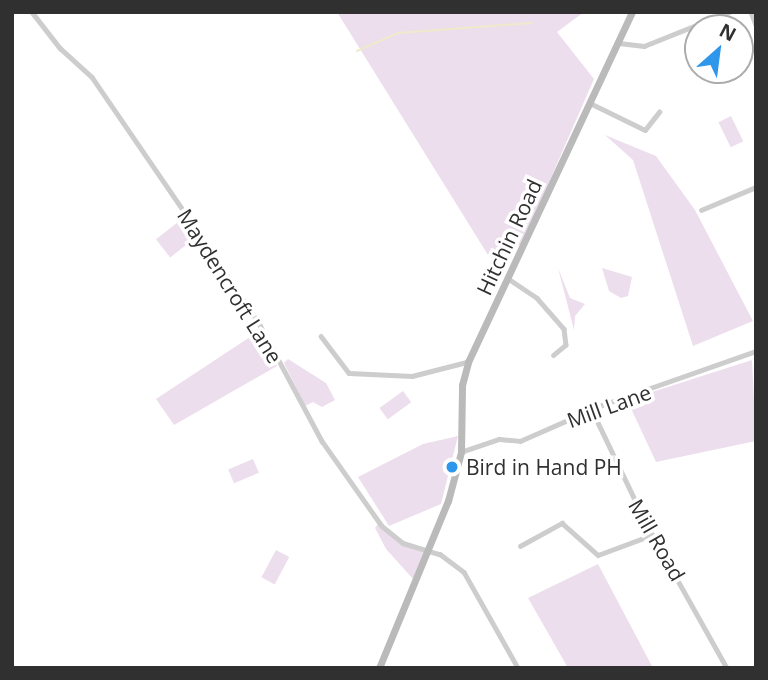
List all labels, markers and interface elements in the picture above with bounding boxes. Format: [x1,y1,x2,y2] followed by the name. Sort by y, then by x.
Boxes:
[684,14,754,84] north arrow
[715,17,741,47] text: N
[471,175,547,299] street label: Hitchin Road
[172,204,288,368] street label: Maydencroft Lane
[564,379,654,433] street label: Mill Lane
[466,454,622,480] place label: Bird in Hand PH
[444,459,460,475] marker: Bird in Hand PH
[623,495,691,585] street label: Mill Road

